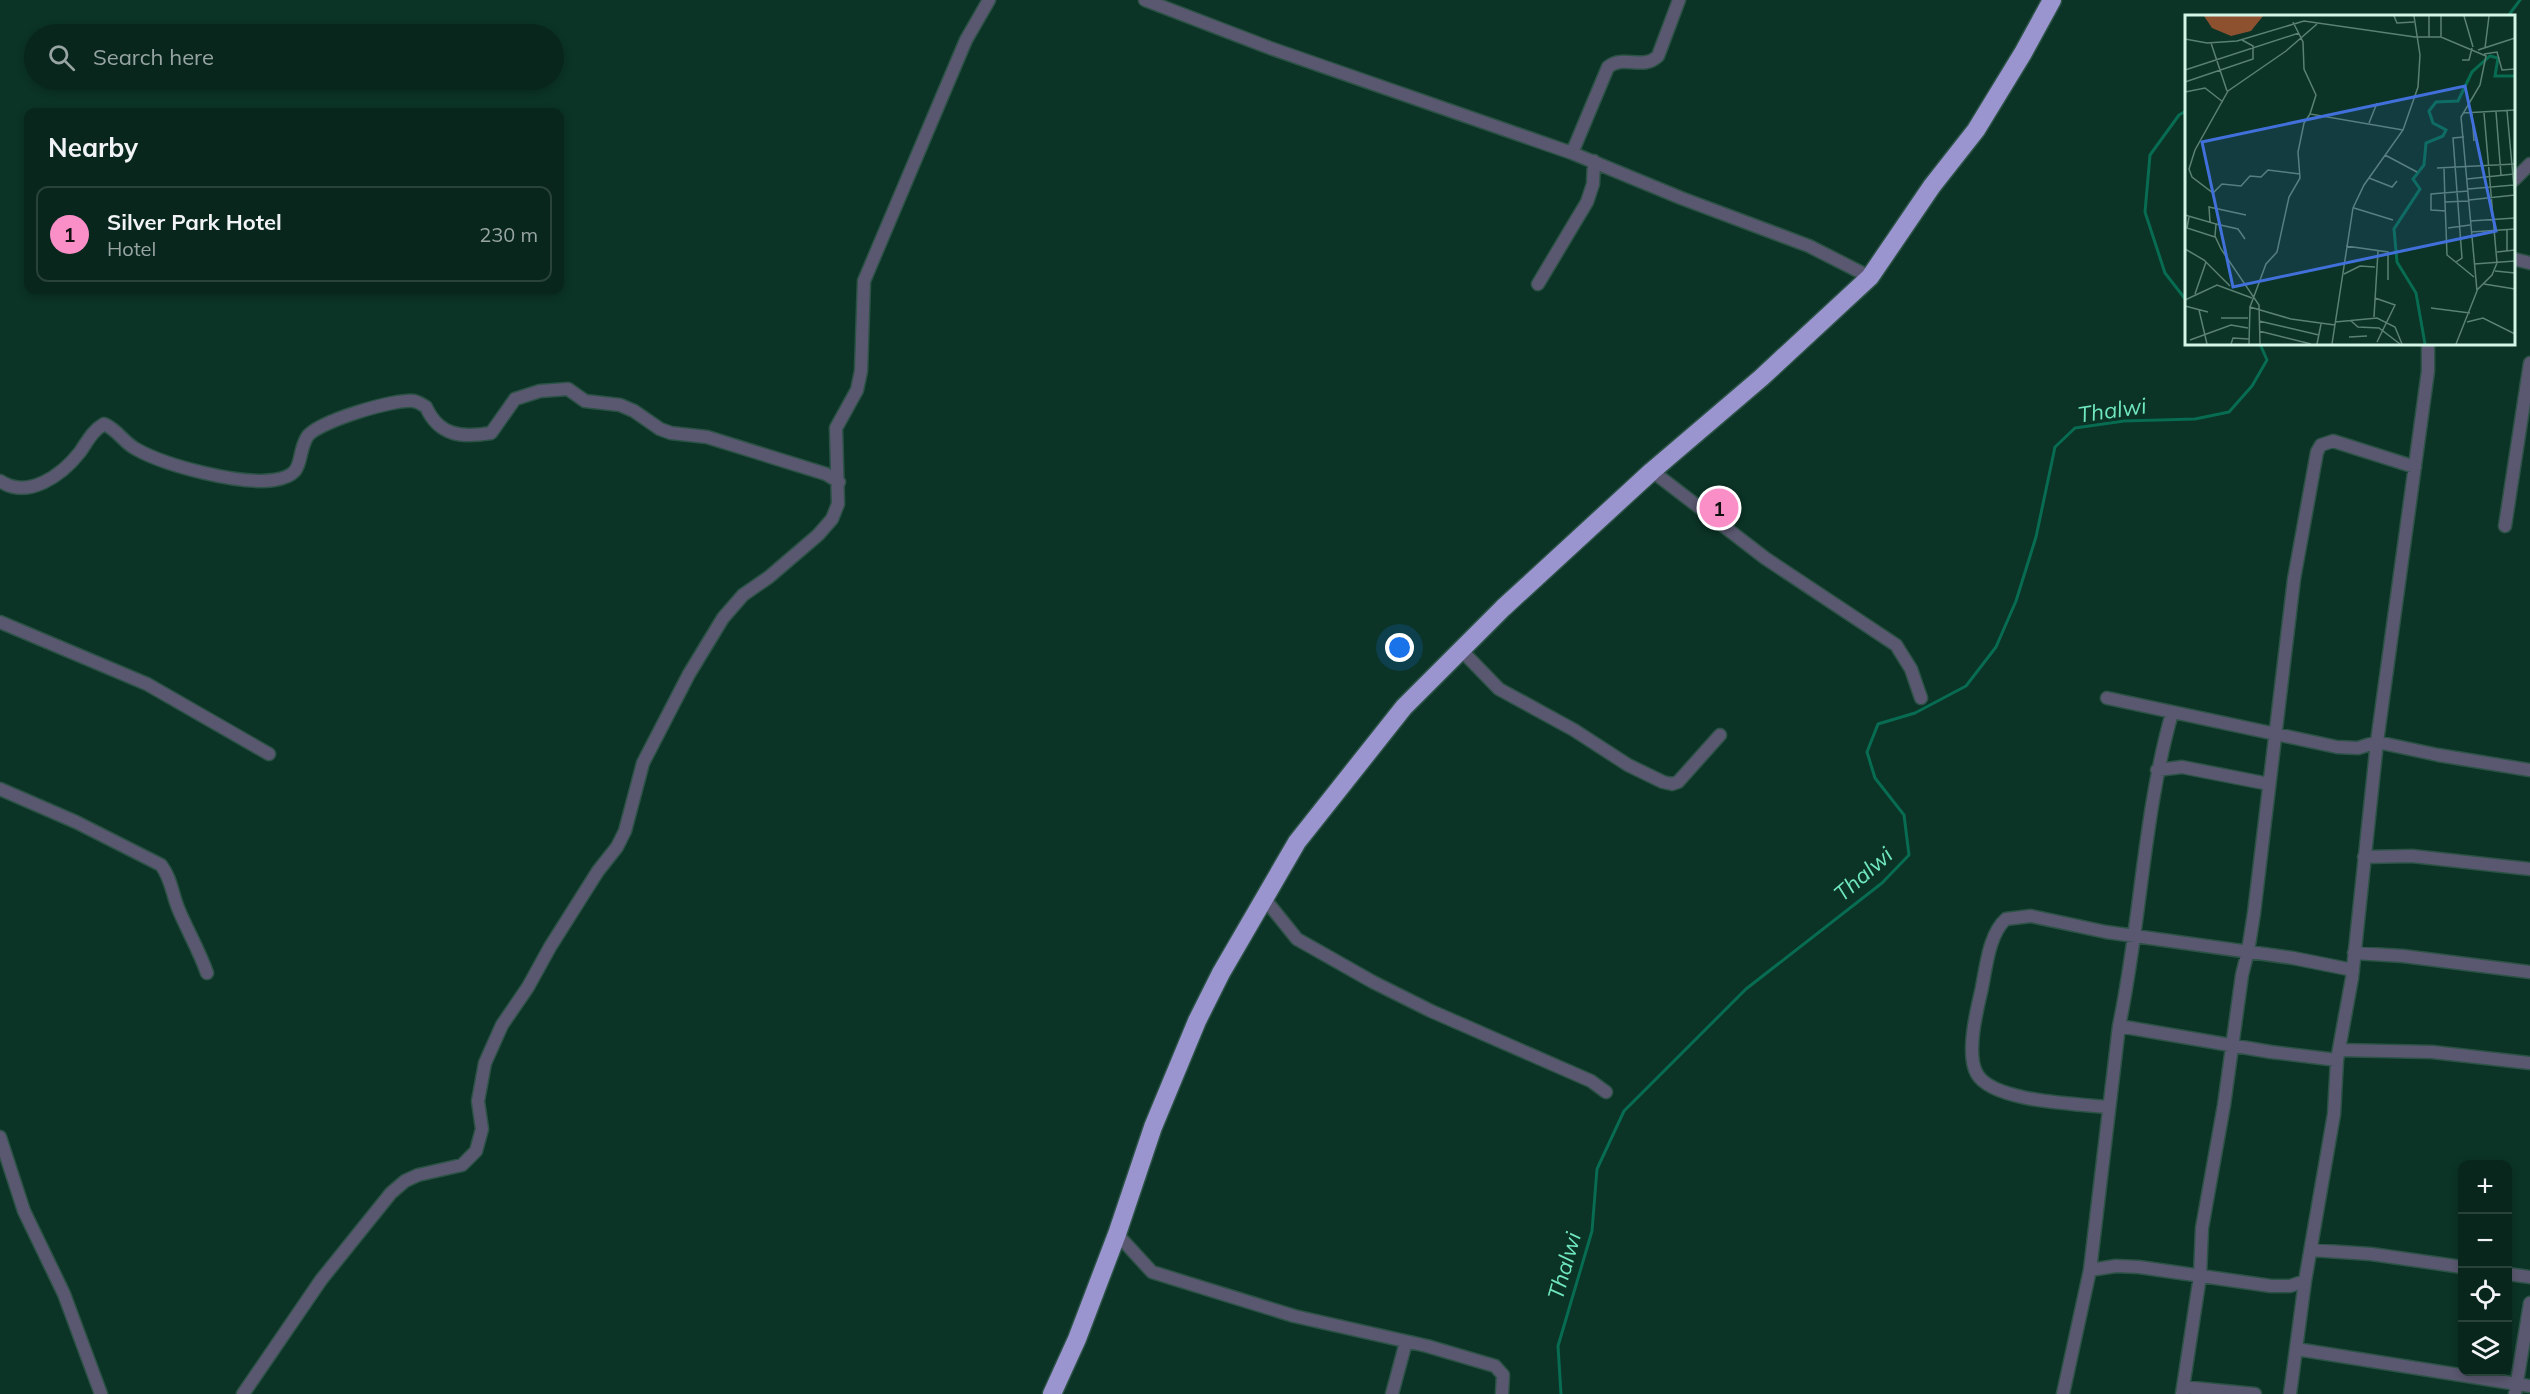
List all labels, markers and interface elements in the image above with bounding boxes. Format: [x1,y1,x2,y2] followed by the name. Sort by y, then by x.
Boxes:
[2185,15,2515,345] inset map
[24,24,564,90] search box
[45,41,78,74] icon: search
[93,43,214,71] text: Search here
[48,131,138,164] text: Nearby
[107,208,282,236] text: Silver Park Hotel
[64,222,76,247] text: 1
[479,222,538,247] text: 230 m
[107,236,156,261] text: Hotel
[2076,391,2149,429] water label: Thalwi
[1700,486,1738,530] pin: 1
[1385,633,1414,662] your location
[1828,840,1899,907] water label: Thalwi
[2458,1160,2512,1376] map controls
[2458,1160,2512,1214] button: +
[2458,1214,2512,1268] button: −
[1541,1228,1587,1303] water label: Thalwi
[2458,1268,2512,1322] button: locate
[2458,1322,2512,1376] button: layers

